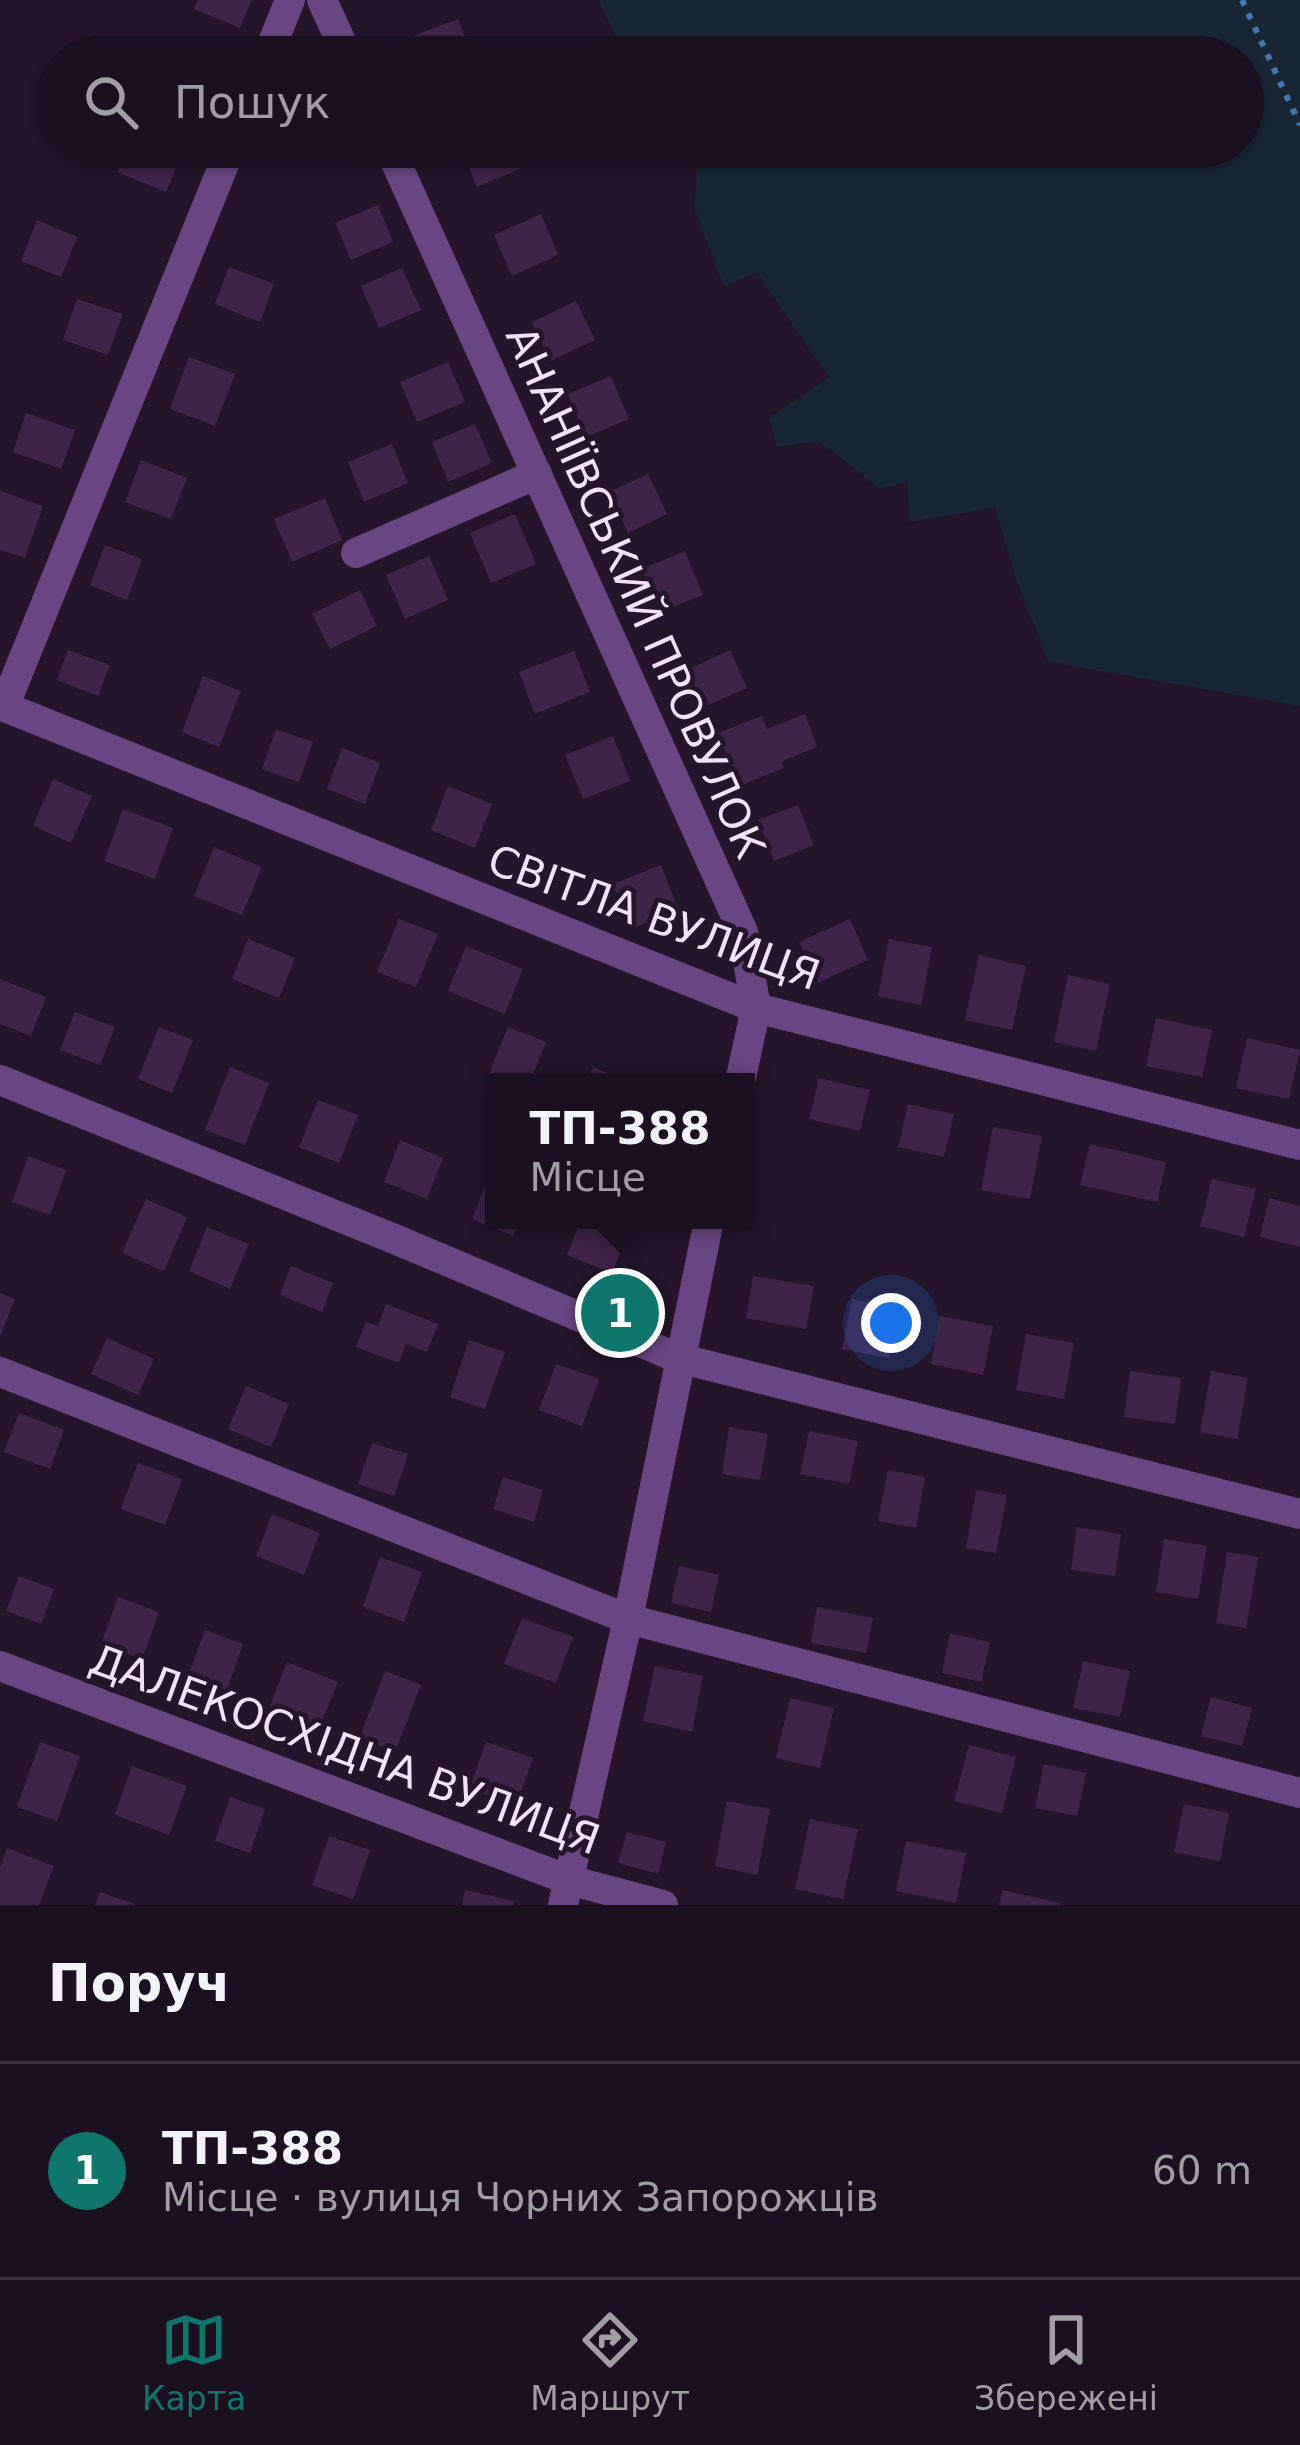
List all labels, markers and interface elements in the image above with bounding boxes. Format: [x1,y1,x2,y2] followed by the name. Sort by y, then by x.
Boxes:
[36,36,1264,168] search box
[78,69,144,135] icon: search
[174,76,330,129] text: Пошук
[496,318,776,866] street label: АНАНІЇВСЬКИЙ ПРОВУЛОК
[481,835,826,1000] street label: СВІТЛА ВУЛИЦЯ
[485,1073,755,1229] popup
[530,1102,710,1155] text: ТП-388
[530,1155,646,1200] text: Місце
[581,1268,659,1358] pin: 1
[861,1293,921,1353] your location
[83,1634,606,1865] street label: ДАЛЕКОСХІДНА ВУЛИЦЯ
[48,1954,230,2013] text: Поруч
[162,2122,343,2175] text: ТП-388
[73,2148,101,2193] text: 1
[1152,2148,1252,2193] text: 60 m
[162,2175,878,2220] text: Місце · вулиця Чорних Запорожців
[142,2307,246,2418] tab: Карта
[530,2307,690,2418] tab: Маршрут
[974,2307,1158,2418] tab: Збережені

